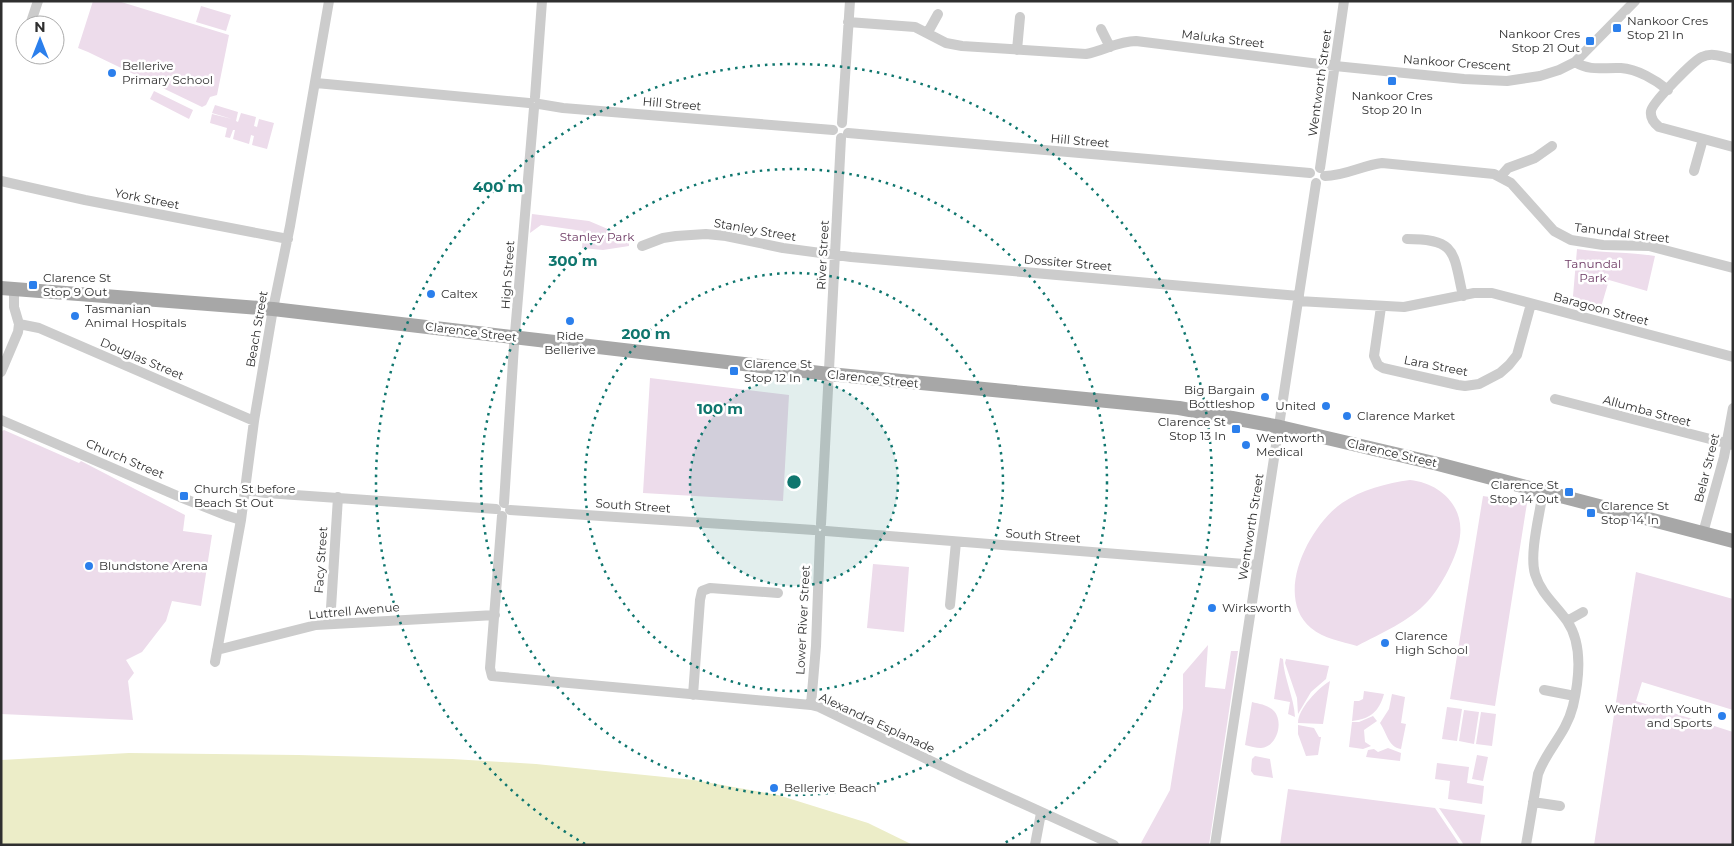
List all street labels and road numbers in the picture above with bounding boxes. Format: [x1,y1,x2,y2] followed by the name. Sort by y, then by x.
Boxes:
[1181,26,1265,51] street label: Maluka Street
[1305,28,1334,137] street label: Wentworth Street
[1403,51,1512,74] street label: Nankoor Crescent
[642,93,702,114] street label: Hill Street
[1050,130,1110,151] street label: Hill Street
[113,185,181,212] street label: York Street
[713,215,798,244] street label: Stanley Street
[1574,219,1671,246] street label: Tanundal Street
[813,220,832,290] street label: River Street
[498,240,517,310] street label: High Street
[1023,251,1113,274] street label: Dossiter Street
[242,289,271,368] street label: Beach Street
[1552,289,1651,329] street label: Baragoon Street
[424,318,518,345] street label: Clarence Street
[98,334,186,383] street label: Douglas Street
[1403,352,1470,379] street label: Lara Street
[826,366,920,391] street label: Clarence Street
[1601,392,1693,429] street label: Allumba Street
[1691,432,1722,504] street label: Belar Street
[84,435,167,482] street label: Church Street
[1346,435,1439,470] street label: Clarence Street
[1235,472,1266,581] street label: Wentworth Street
[595,495,671,516] street label: South Street
[1005,525,1081,546] street label: South Street
[311,526,330,594] street label: Facy Street
[792,565,813,675] street label: Lower River Street
[308,599,400,622] street label: Luttrell Avenue
[817,689,937,756] street label: Alexandra Esplanade

